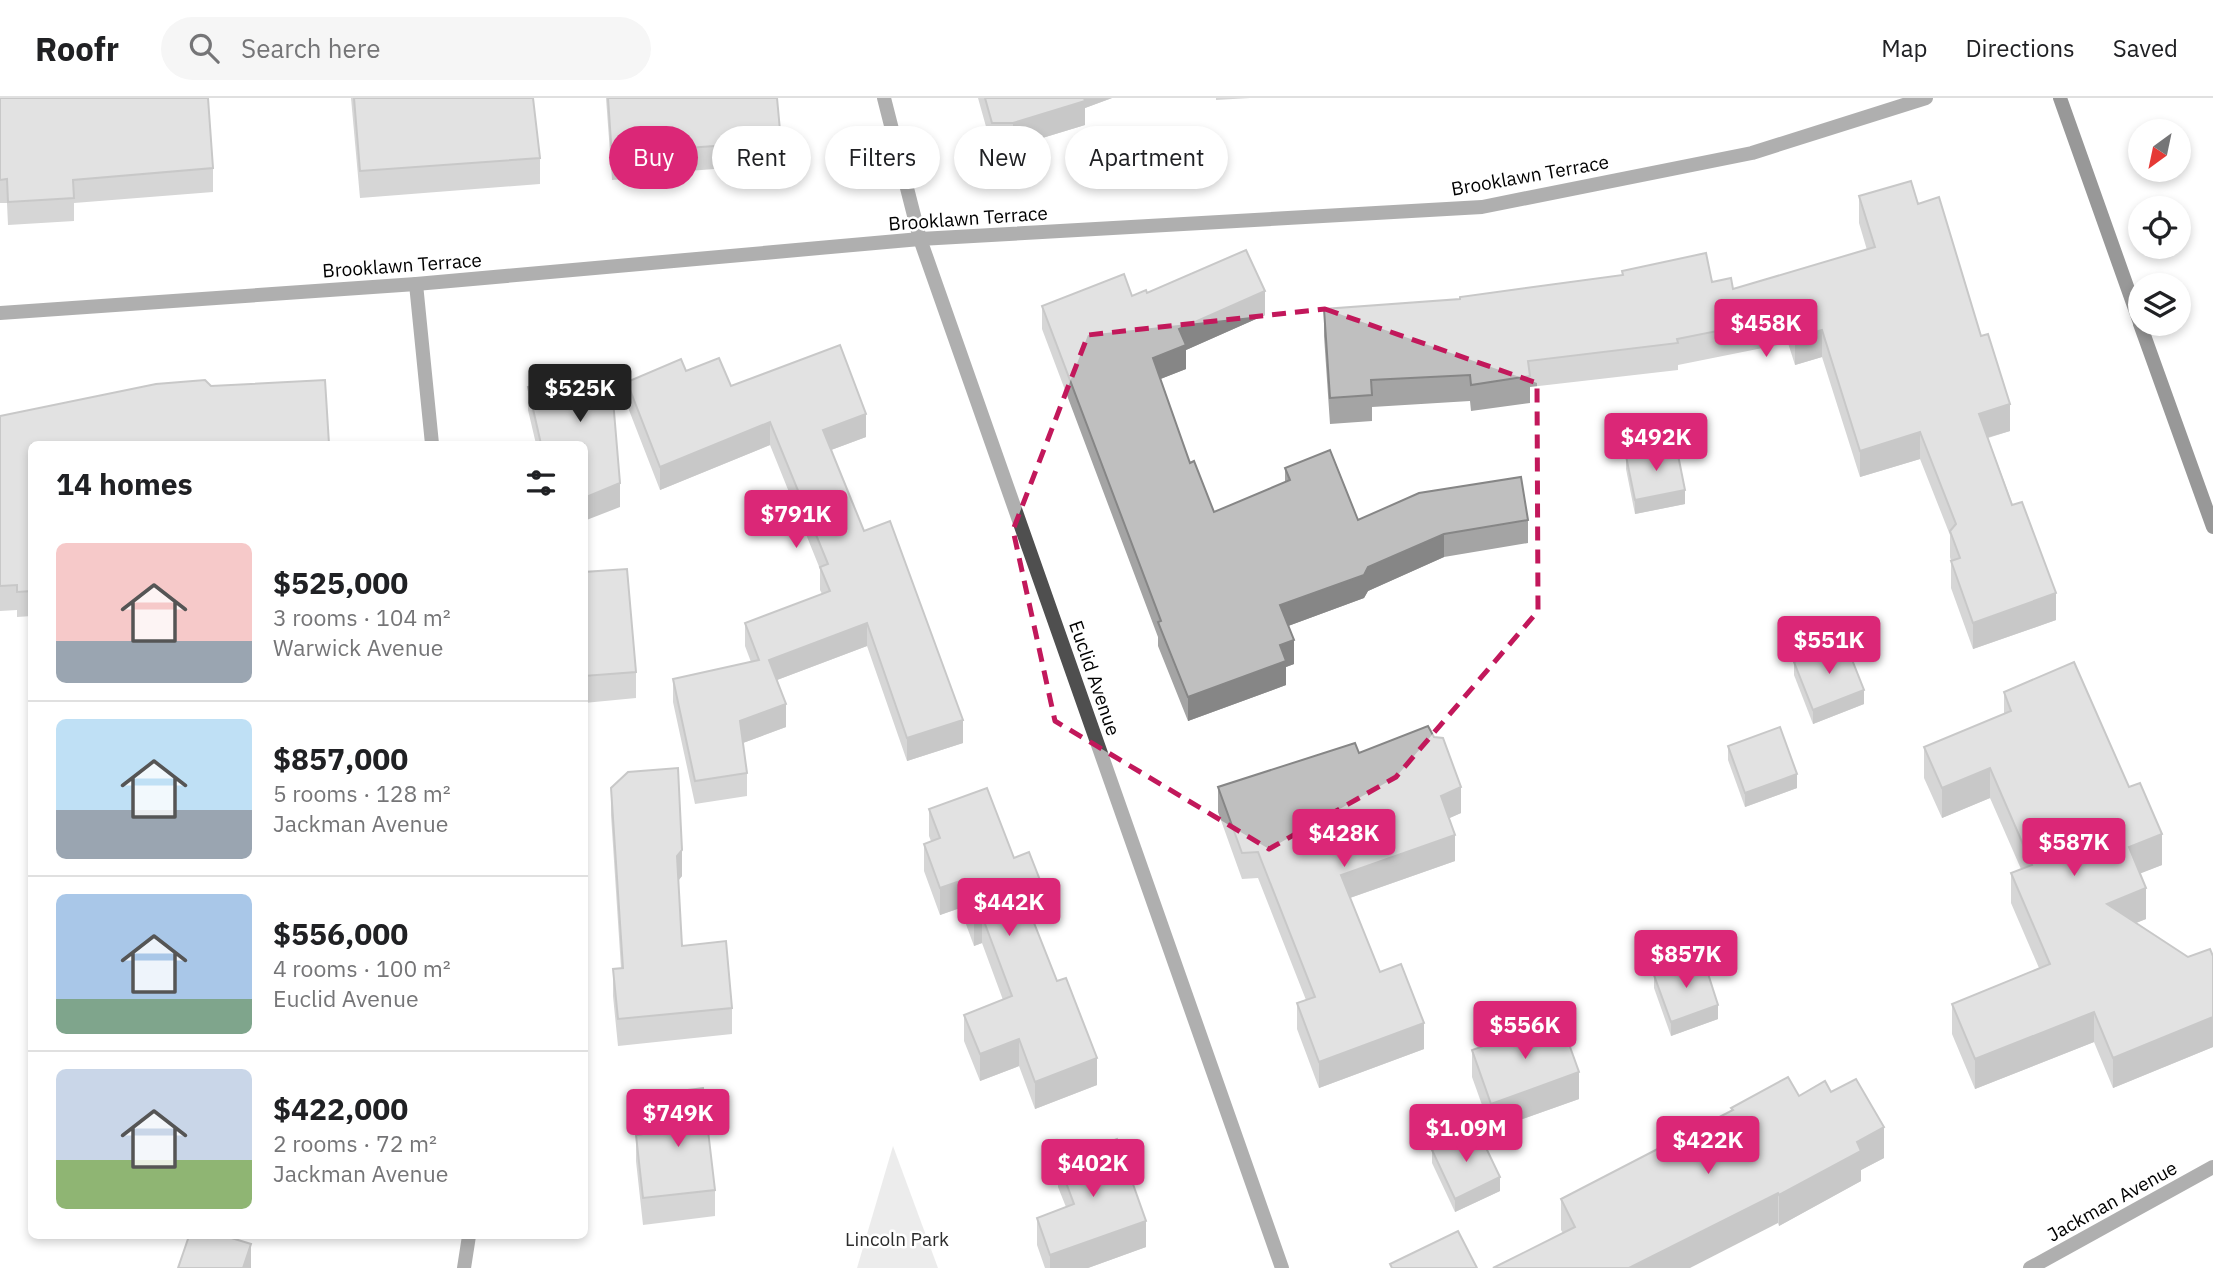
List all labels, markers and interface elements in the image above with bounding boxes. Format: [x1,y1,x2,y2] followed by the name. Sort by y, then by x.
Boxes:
[161,17,651,80] search box
[35,27,119,70] text: Roofr
[185,29,223,67] icon: search
[241,31,380,65] text: Search here
[1881,32,1927,64] text: Map
[1965,32,2075,64] text: Directions
[2113,32,2178,64] text: Saved
[2128,119,2191,182] north arrow
[2128,119,2191,336] map controls
[609,126,698,189] chip: Buy
[712,126,811,189] chip: Rent
[825,126,940,189] chip: Filters
[954,126,1051,189] chip: New
[1065,126,1228,189] chip: Apartment
[1449,149,1611,201] street label: Brooklawn Terrace
[2128,196,2191,259] button: locate
[888,200,1048,236] street label: Brooklawn Terrace
[322,247,482,283] street label: Brooklawn Terrace
[2128,273,2191,336] button: layers
[1717,300,1815,359] pin: $458K
[1730,307,1802,337] text: $458K
[531,364,629,424] pin: $525K
[544,372,616,402] text: $525K
[1607,414,1705,473] pin: $492K
[1620,421,1692,451] text: $492K
[56,464,193,503] text: 14 homes
[522,464,560,502] icon: filters
[747,490,845,550] pin: $791K
[760,498,832,528] text: $791K
[273,563,408,602] text: $525,000
[112,571,196,655] icon: home
[273,602,451,632] text: 3 rooms · 104 m²
[1780,616,1878,676] pin: $551K
[1064,617,1126,739] street label: Euclid Avenue
[1793,624,1865,654] text: $551K
[273,632,443,662] text: Warwick Avenue
[273,739,408,778] text: $857,000
[112,747,196,831] icon: home
[273,778,451,808] text: 5 rooms · 128 m²
[273,808,448,838] text: Jackman Avenue
[1295,810,1393,869] pin: $428K
[1308,817,1380,847] text: $428K
[2025,818,2123,878] pin: $587K
[2038,826,2110,856] text: $587K
[960,878,1058,938] pin: $442K
[973,886,1045,916] text: $442K
[273,914,408,953] text: $556,000
[112,922,196,1006] icon: home
[1637,930,1735,990] pin: $857K
[1650,938,1722,968] text: $857K
[273,953,451,983] text: 4 rooms · 100 m²
[273,983,419,1013] text: Euclid Avenue
[1476,1002,1574,1061] pin: $556K
[1489,1009,1561,1039] text: $556K
[273,1089,408,1128] text: $422,000
[629,1090,727,1149] pin: $749K
[112,1097,196,1181] icon: home
[642,1097,714,1127] text: $749K
[1409,1104,1523,1164] pin: $1.09M
[1425,1112,1507,1142] text: $1.09M
[1659,1116,1757,1176] pin: $422K
[1672,1124,1744,1154] text: $422K
[273,1128,437,1158] text: 2 rooms · 72 m²
[1044,1140,1142,1199] pin: $402K
[1057,1147,1129,1177] text: $402K
[2043,1155,2181,1247] street label: Jackman Avenue
[273,1158,448,1188] text: Jackman Avenue
[845,1227,949,1251] park label: Lincoln Park

